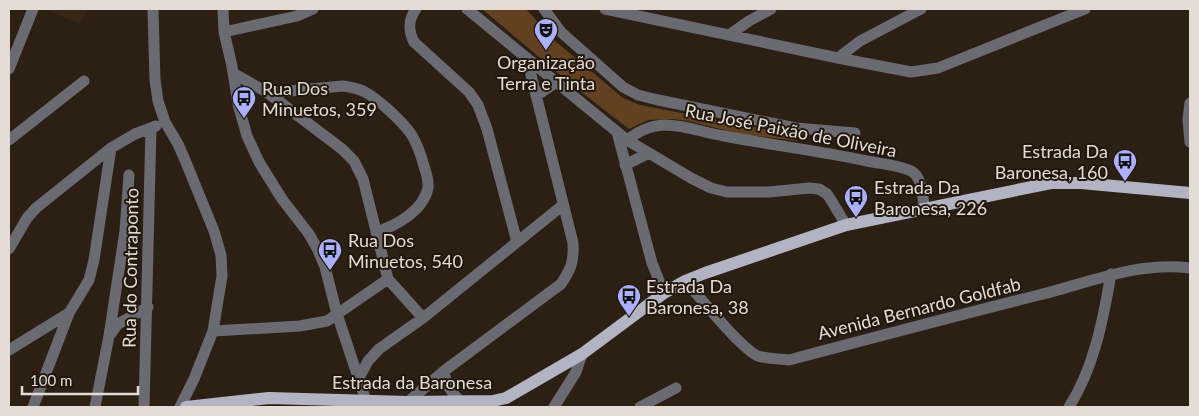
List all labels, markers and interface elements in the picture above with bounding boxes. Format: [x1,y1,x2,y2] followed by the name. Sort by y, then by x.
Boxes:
[533,17,559,51] theatre icon: Organização Terra e Tinta
[497,51,595,94] place label: Organização Terra e Tinta
[262,77,377,120] place label: Rua Dos Minuetos, 359
[231,85,257,119] bus stop icon: Rua Dos Minuetos, 359
[683,99,899,161] street label: Rua José Paixão de Oliveira
[995,140,1108,183] place label: Estrada Da Baronesa, 160
[1112,148,1138,182] bus stop icon: Estrada Da Baronesa, 160
[874,176,987,219] place label: Estrada Da Baronesa, 226
[843,184,869,218] bus stop icon: Estrada Da Baronesa, 226
[118,188,142,348] street label: Rua do Contraponto
[348,229,463,272] place label: Rua Dos Minuetos, 540
[317,237,343,271] bus stop icon: Rua Dos Minuetos, 540
[815,272,1023,344] street label: Avenida Bernardo Goldfab
[646,275,749,318] place label: Estrada Da Baronesa, 38
[616,283,642,317] bus stop icon: Estrada Da Baronesa, 38
[22,364,139,396] scale bar
[30,371,72,389] text: 100 m
[332,371,492,393] street label: Estrada da Baronesa

